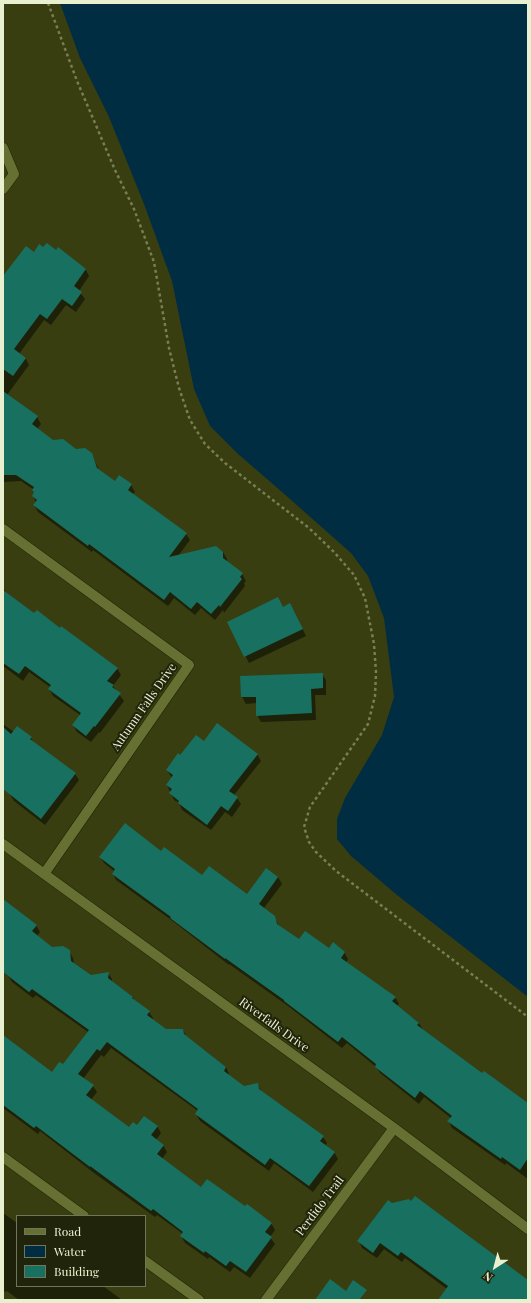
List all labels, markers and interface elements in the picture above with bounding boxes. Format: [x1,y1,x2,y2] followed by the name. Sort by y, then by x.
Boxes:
[108,661,180,753] street label: Autumn Falls Drive
[236,995,312,1055] street label: Riverfalls Drive
[293,1173,347,1239] street label: Perdido Trail
[16,1215,146,1287] legend
[54,1223,81,1239] text: Road
[54,1243,86,1259] text: Water
[475,1247,515,1287] north arrow
[54,1263,99,1279] text: Building
[480,1269,495,1286] text: N

